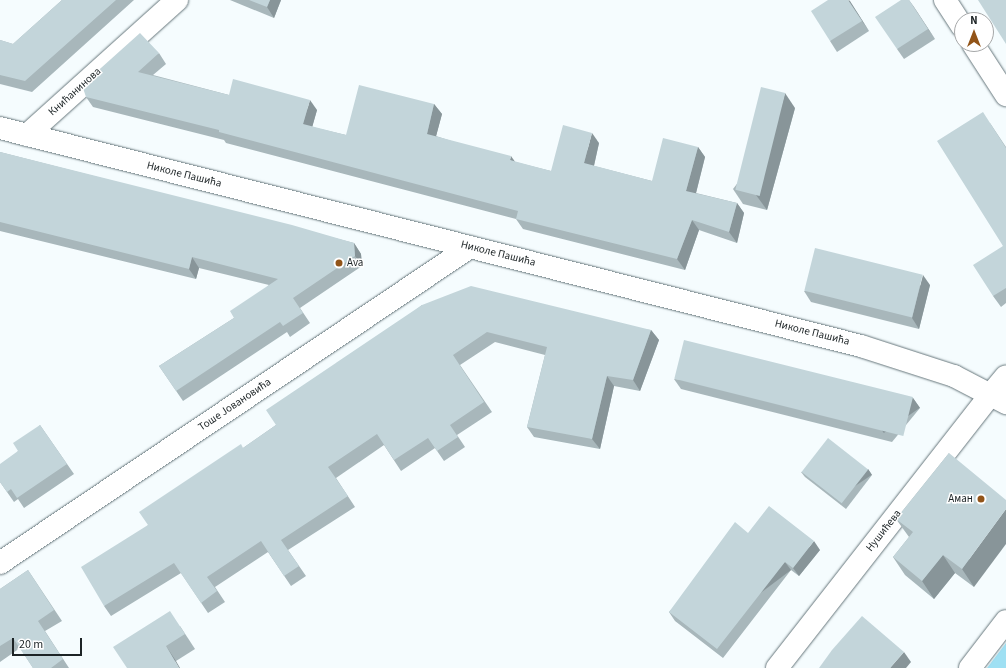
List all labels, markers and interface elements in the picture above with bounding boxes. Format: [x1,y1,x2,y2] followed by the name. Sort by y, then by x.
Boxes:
[954,12,994,52] north arrow
[970,13,978,28] text: N
[46,65,104,119] street label: Книћанинова
[145,159,223,191] street label: Николе Пашића
[459,238,537,270] street label: Николе Пашића
[347,256,363,270] place label: Ava
[334,258,344,268] marker: Ava
[773,317,851,349] street label: Николе Пашића
[196,376,274,434] street label: Тоше Јовановића
[948,492,973,506] place label: Аман
[976,494,986,504] marker: Аман
[864,508,904,554] street label: Нушићева
[14,630,84,656] scale bar
[19,636,43,653] text: 20 m

